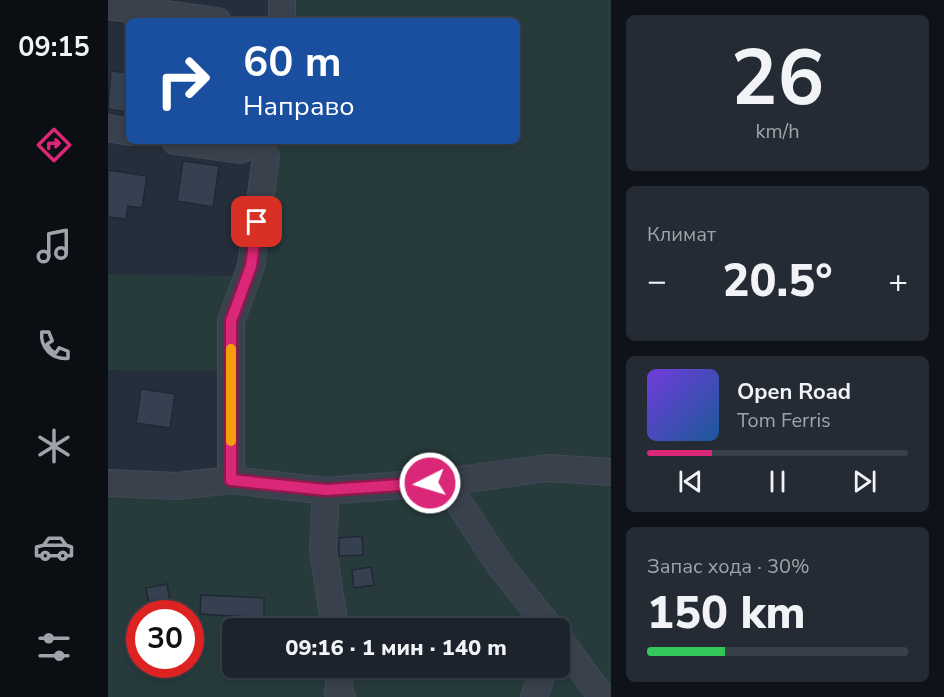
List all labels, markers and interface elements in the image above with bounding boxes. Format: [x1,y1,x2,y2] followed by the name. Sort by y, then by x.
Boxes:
[731,25,824,132] text: 26
[18,29,90,66] text: 09:15
[243,34,342,91] text: 60 m
[144,42,222,120] icon: right
[243,88,354,125] text: Направо
[755,118,800,145] text: km/h
[33,124,75,166] icon: directions
[231,196,282,247] pin
[240,205,273,238] icon: arrive
[647,221,716,248] text: Климат
[33,225,75,267] icon: music
[723,251,832,312] text: 20.5°
[647,259,667,304] text: −
[888,259,908,304] text: +
[33,325,75,367] icon: phone
[737,377,851,407] text: Open Road
[737,407,831,434] text: Tom Ferris
[33,425,75,467] icon: climate
[398,451,462,515] position arrow
[674,465,707,498] icon: previous
[761,465,794,498] icon: pause
[848,465,881,498] icon: next
[33,526,75,568] icon: car
[647,553,810,580] text: Запас хода · 30%
[647,583,806,644] text: 150 km
[126,600,204,678] speed limit sign: 30
[33,626,75,668] icon: filters
[285,633,507,663] text: 09:16 · 1 мин · 140 m

